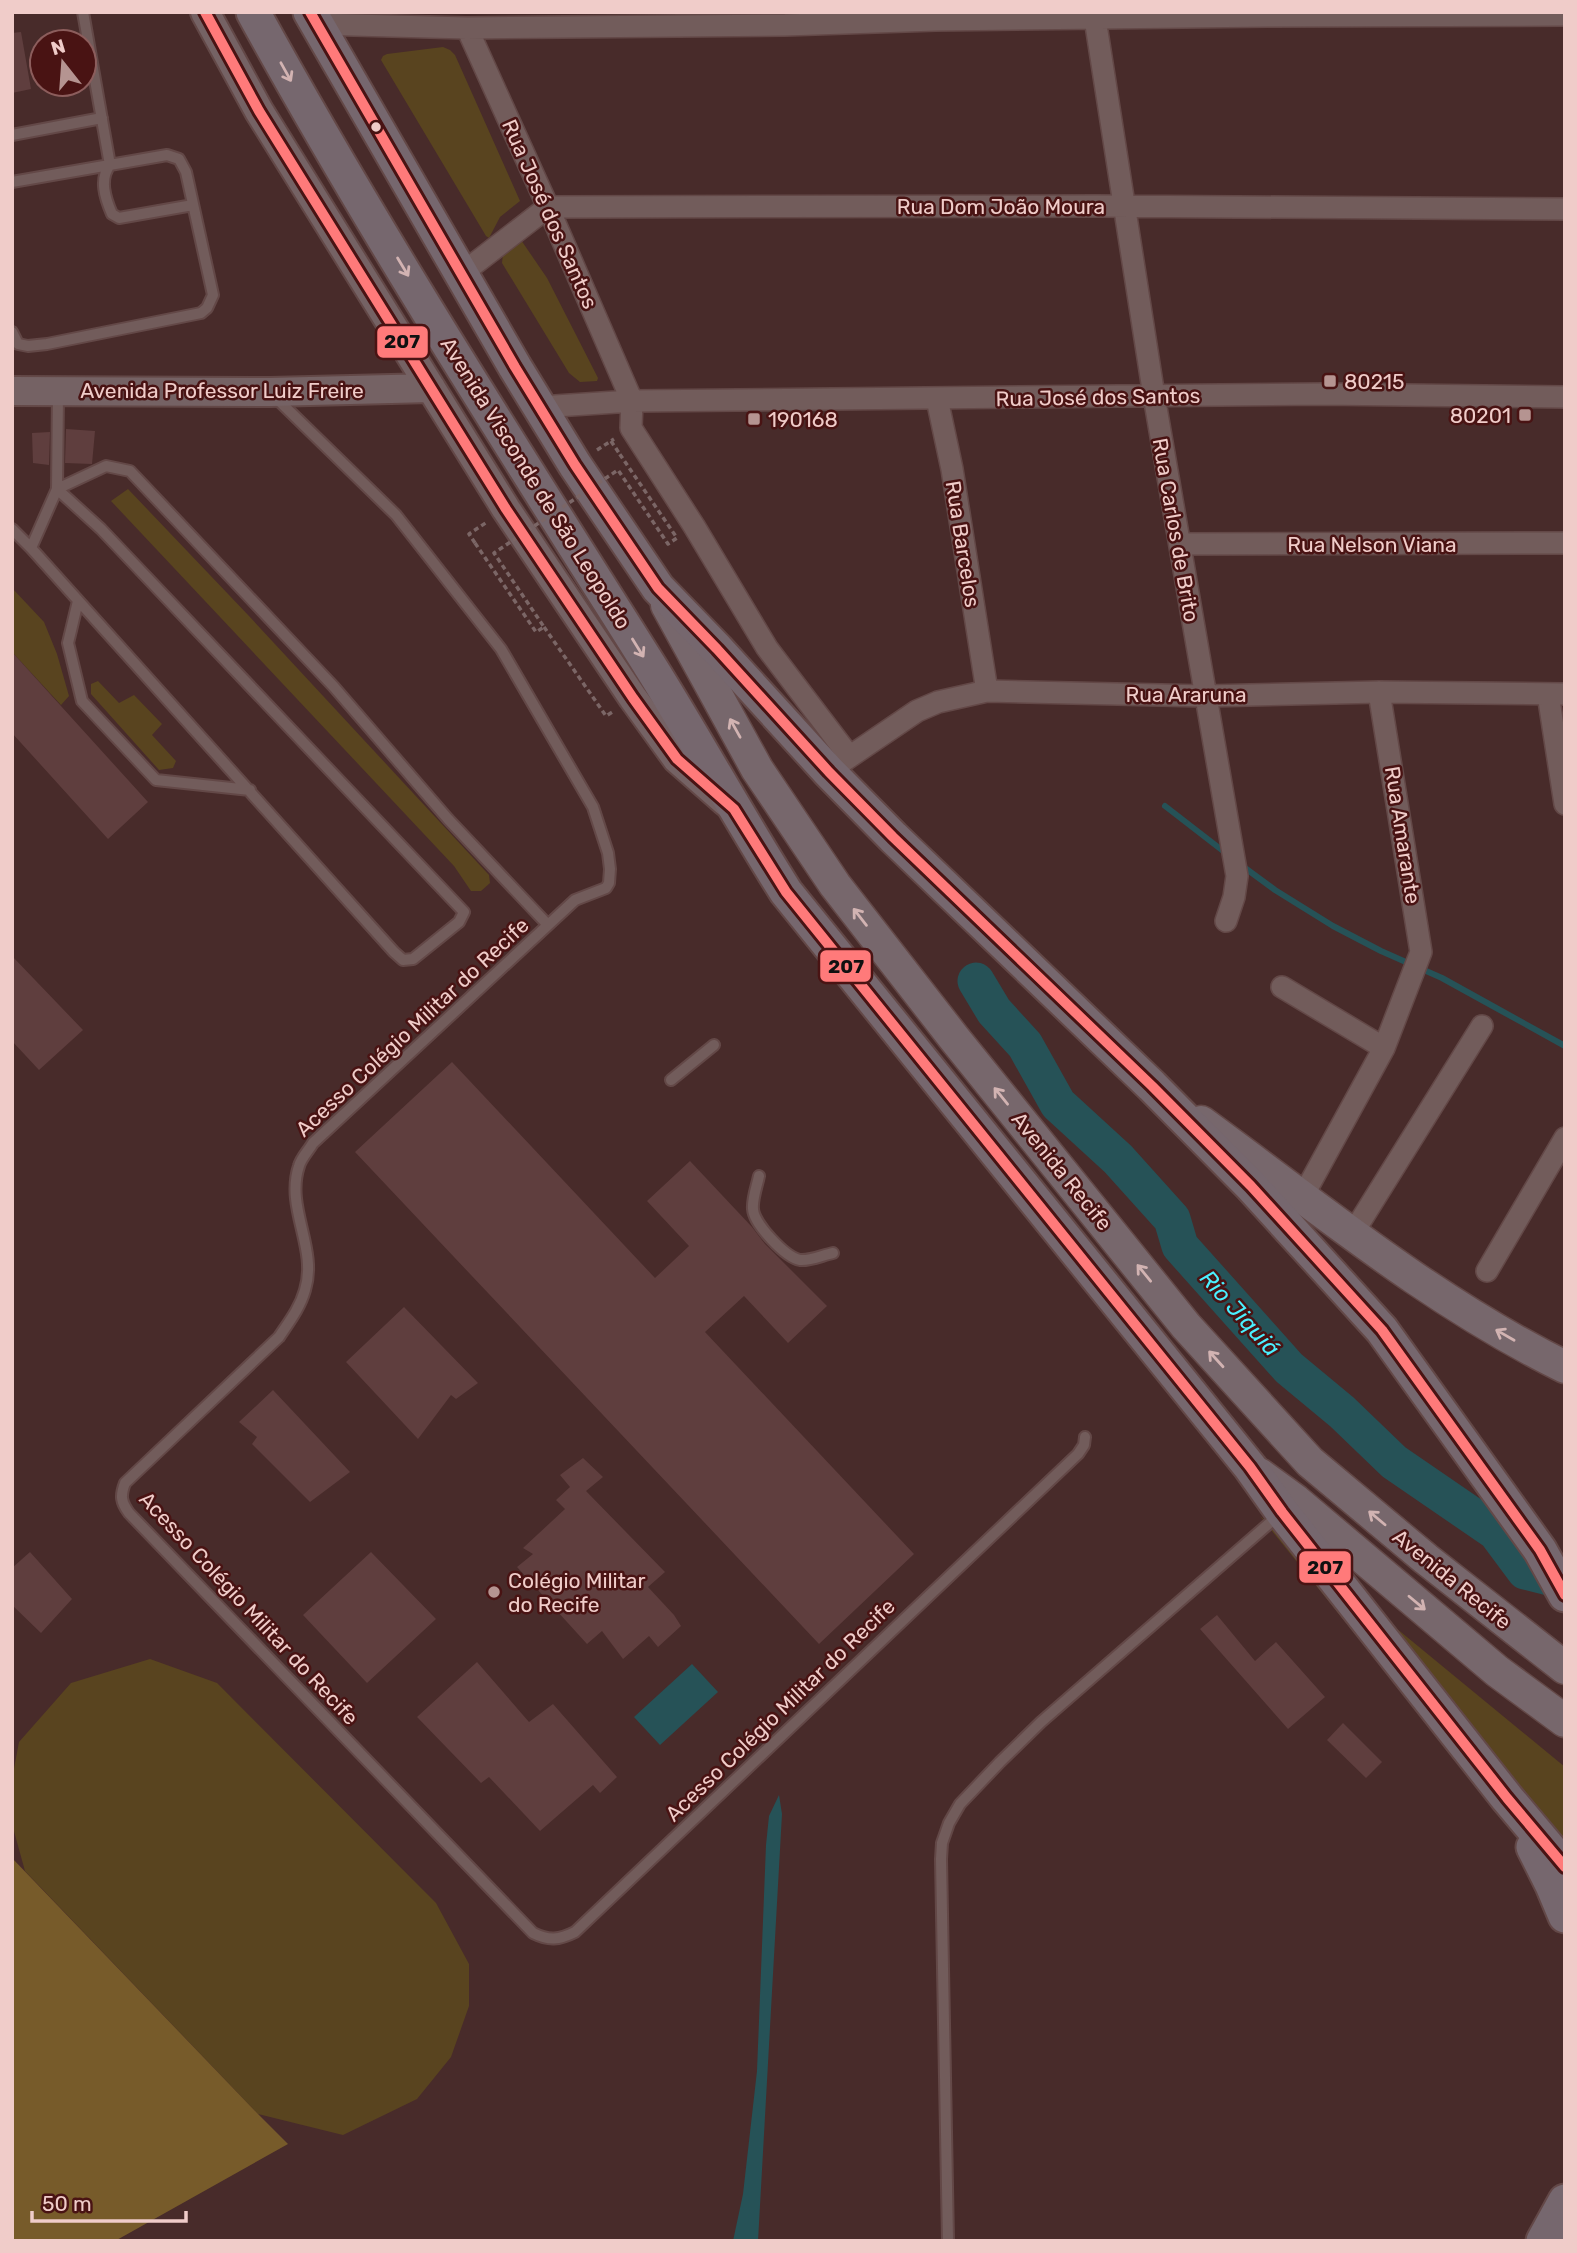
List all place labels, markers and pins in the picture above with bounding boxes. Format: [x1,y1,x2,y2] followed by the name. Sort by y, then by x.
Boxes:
[369,120,383,134] unlabelled marker
[1344,369,1404,394] place label: 80215
[1322,373,1338,389] marker: 80215
[1450,403,1511,428] place label: 80201
[768,407,838,432] place label: 190168
[1517,407,1533,423] marker: 80201
[746,411,762,427] marker: 190168
[508,1568,645,1617] place label: Colégio Militar do Recife
[486,1584,502,1600] marker: Colégio Militar do Recife

